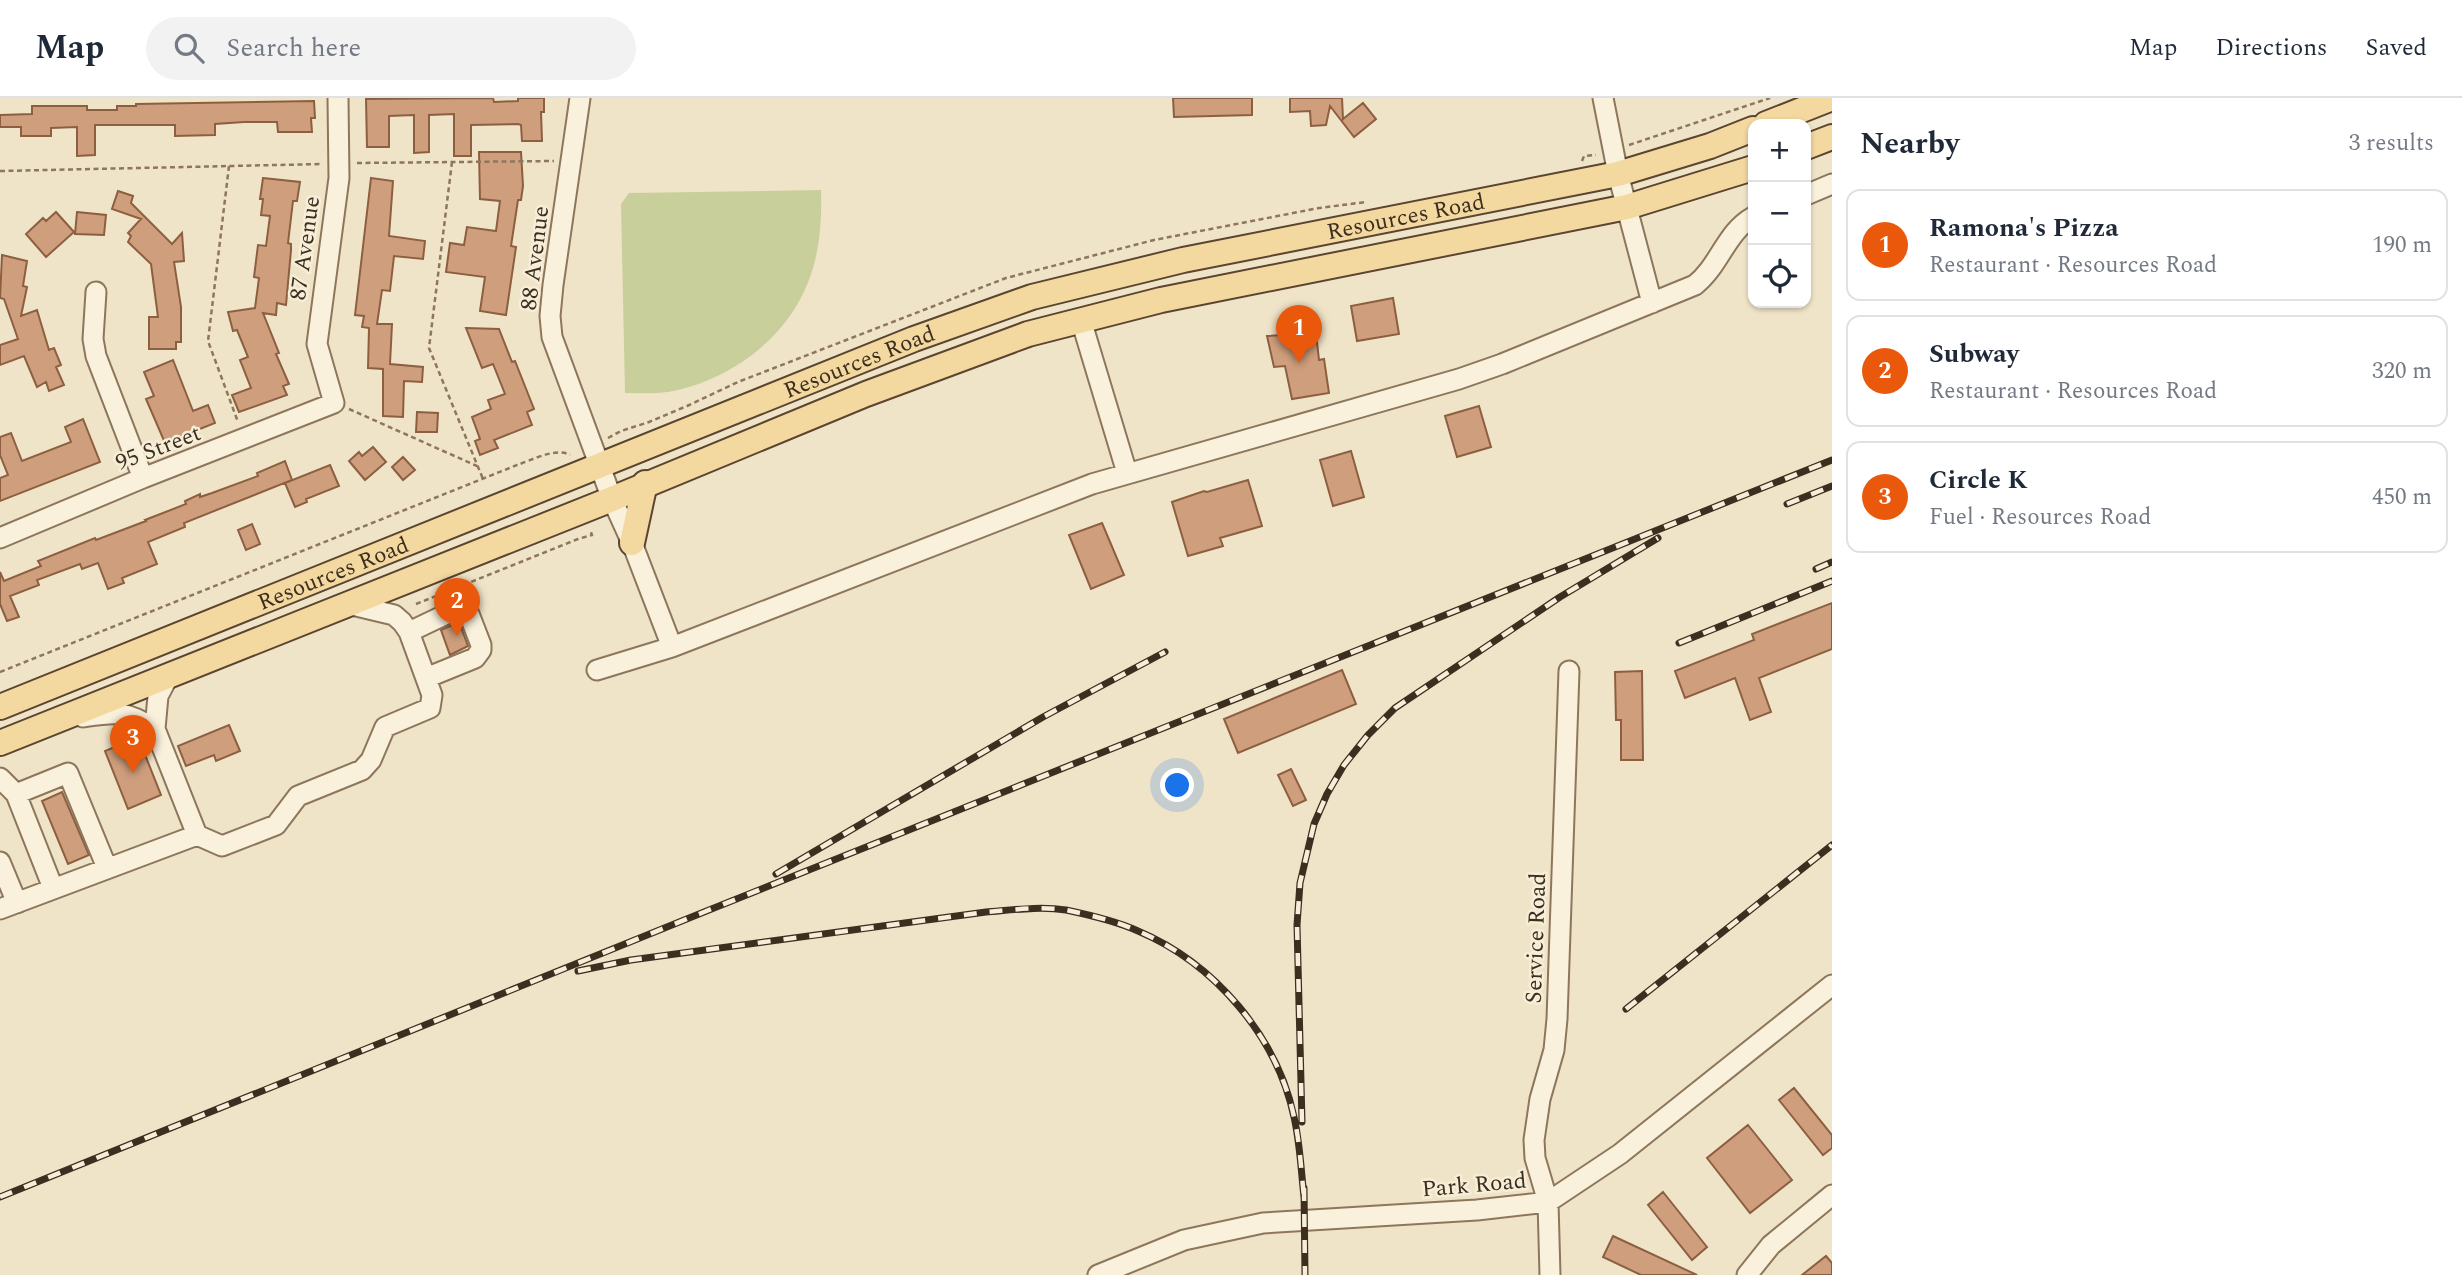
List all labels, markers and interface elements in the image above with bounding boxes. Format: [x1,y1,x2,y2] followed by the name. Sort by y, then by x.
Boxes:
[146,17,636,80] search box
[35,23,104,73] text: Map
[226,28,361,68] text: Search here
[170,29,208,67] icon: search
[2129,30,2177,66] text: Map
[2215,30,2327,66] text: Directions
[2365,30,2427,66] text: Saved
[1748,119,1811,308] map controls
[1748,119,1811,182] button: +
[1860,121,1959,167] text: Nearby
[2349,126,2434,161] text: 3 results
[1748,182,1811,245] button: −
[1324,185,1488,250] street label: Resources Road
[281,194,330,302] street label: 87 Avenue
[512,204,559,312] street label: 88 Avenue
[1929,208,2119,248] text: Ramona's Pizza
[1879,228,1891,263] text: 1
[2372,228,2432,263] text: 190 m
[1748,245,1811,308] button: locate
[1929,248,2217,283] text: Restaurant · Resources Road
[1276,305,1322,363] pin: 1
[779,317,940,409] street label: Resources Road
[1929,334,2019,374] text: Subway
[1879,354,1891,389] text: 2
[2372,354,2432,389] text: 320 m
[1929,374,2217,409] text: Restaurant · Resources Road
[111,416,206,481] street label: 95 Street
[1929,460,2028,500] text: Circle K
[1879,480,1891,515] text: 3
[2372,480,2432,515] text: 450 m
[1929,500,2151,535] text: Fuel · Resources Road
[253,528,415,621] street label: Resources Road
[434,578,480,636] pin: 2
[110,715,156,773] pin: 3
[1160,768,1194,802] your location
[1517,872,1556,1004] street label: Service Road
[1420,1163,1528,1208] street label: Park Road

